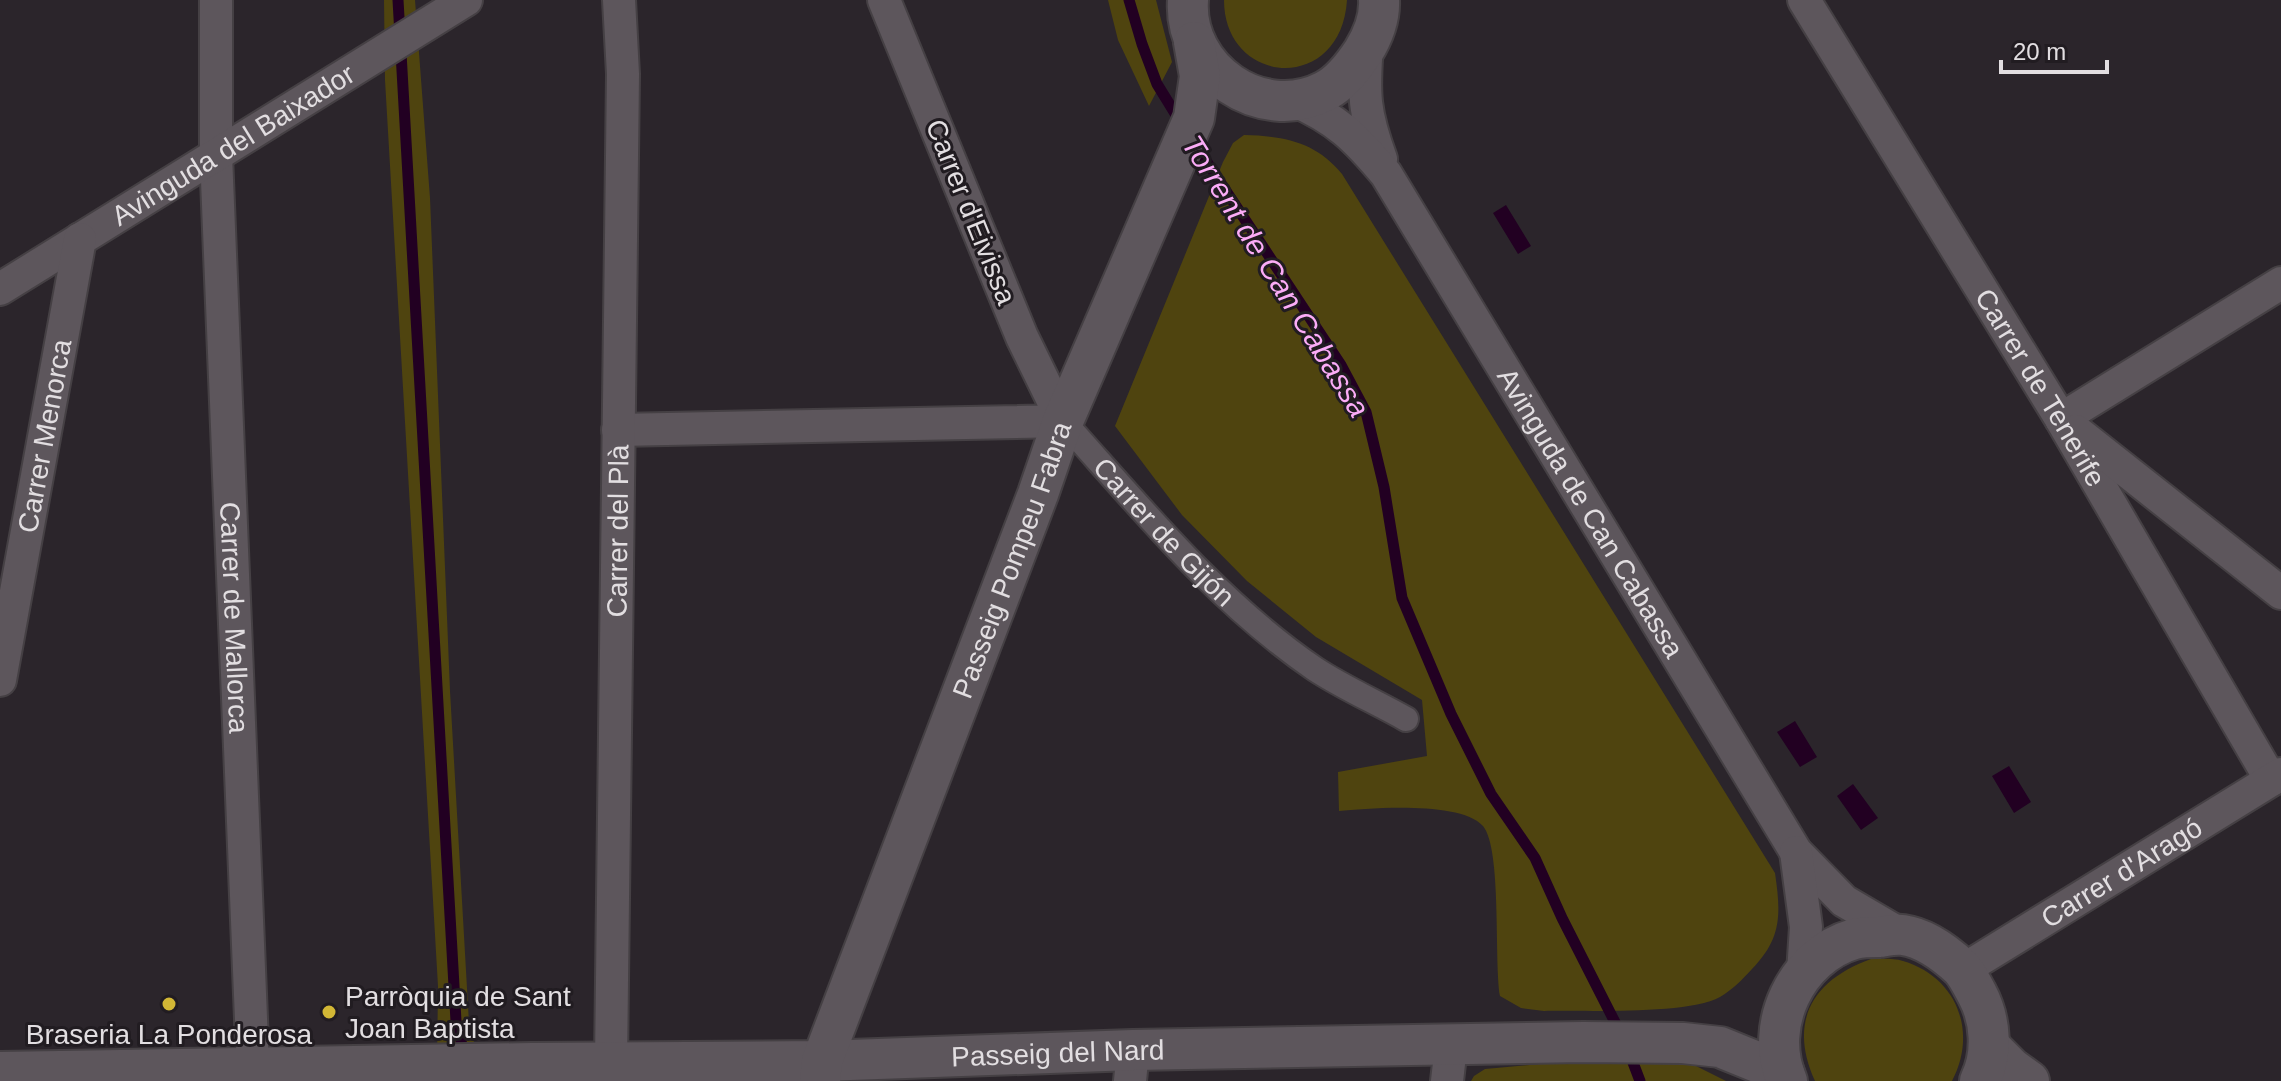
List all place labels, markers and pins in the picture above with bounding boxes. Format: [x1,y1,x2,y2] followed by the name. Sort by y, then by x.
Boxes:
[345,981,571,1044] place label: Parròquia de Sant Joan Baptista
[160,995,178,1013] marker: Braseria La Ponderosa
[320,1003,338,1021] marker: Parròquia de Sant Joan Baptista
[26,1019,313,1050] place label: Braseria La Ponderosa

